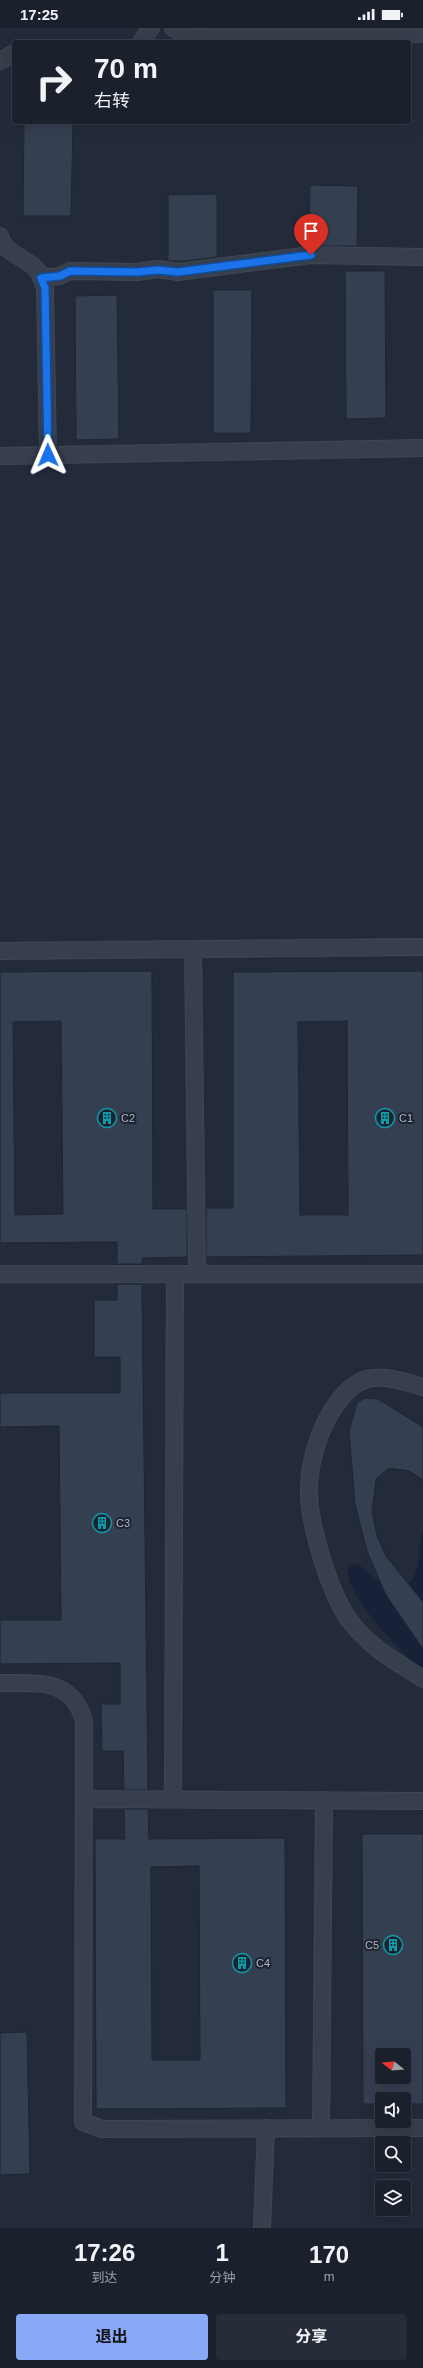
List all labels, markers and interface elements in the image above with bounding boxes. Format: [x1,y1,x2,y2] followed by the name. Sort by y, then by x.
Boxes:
[20,6,58,23] text: 17:25
[94,53,158,84] text: 70 m
[28,56,80,108] icon: right
[94,91,130,111] text: 右转
[294,214,328,255] pin
[300,220,322,242] icon: arrive
[27,434,69,476] position arrow
[96,1107,118,1129] building icon: C2
[374,1107,396,1129] building icon: C1
[121,1112,135,1124] place label: C2
[399,1112,413,1124] place label: C1
[91,1512,113,1534] building icon: C3
[116,1517,130,1529] place label: C3
[382,1934,404,1956] building icon: C5
[365,1939,379,1951] place label: C5
[231,1952,253,1974] building icon: C4
[256,1957,270,1969] place label: C4
[375,2048,411,2084] north arrow
[375,2048,411,2216] map controls
[375,2092,411,2128] button: sound
[375,2136,411,2172] button: search
[375,2180,411,2216] button: layers
[74,2239,135,2266] text: 17:26
[215,2239,229,2266] text: 1
[309,2241,349,2268] text: 170
[324,2269,334,2284] text: m
[92,2270,118,2285] text: 到达
[209,2270,235,2285] text: 分钟
[16,2314,208,2360] button: 退出
[216,2314,407,2360] button: 分享

